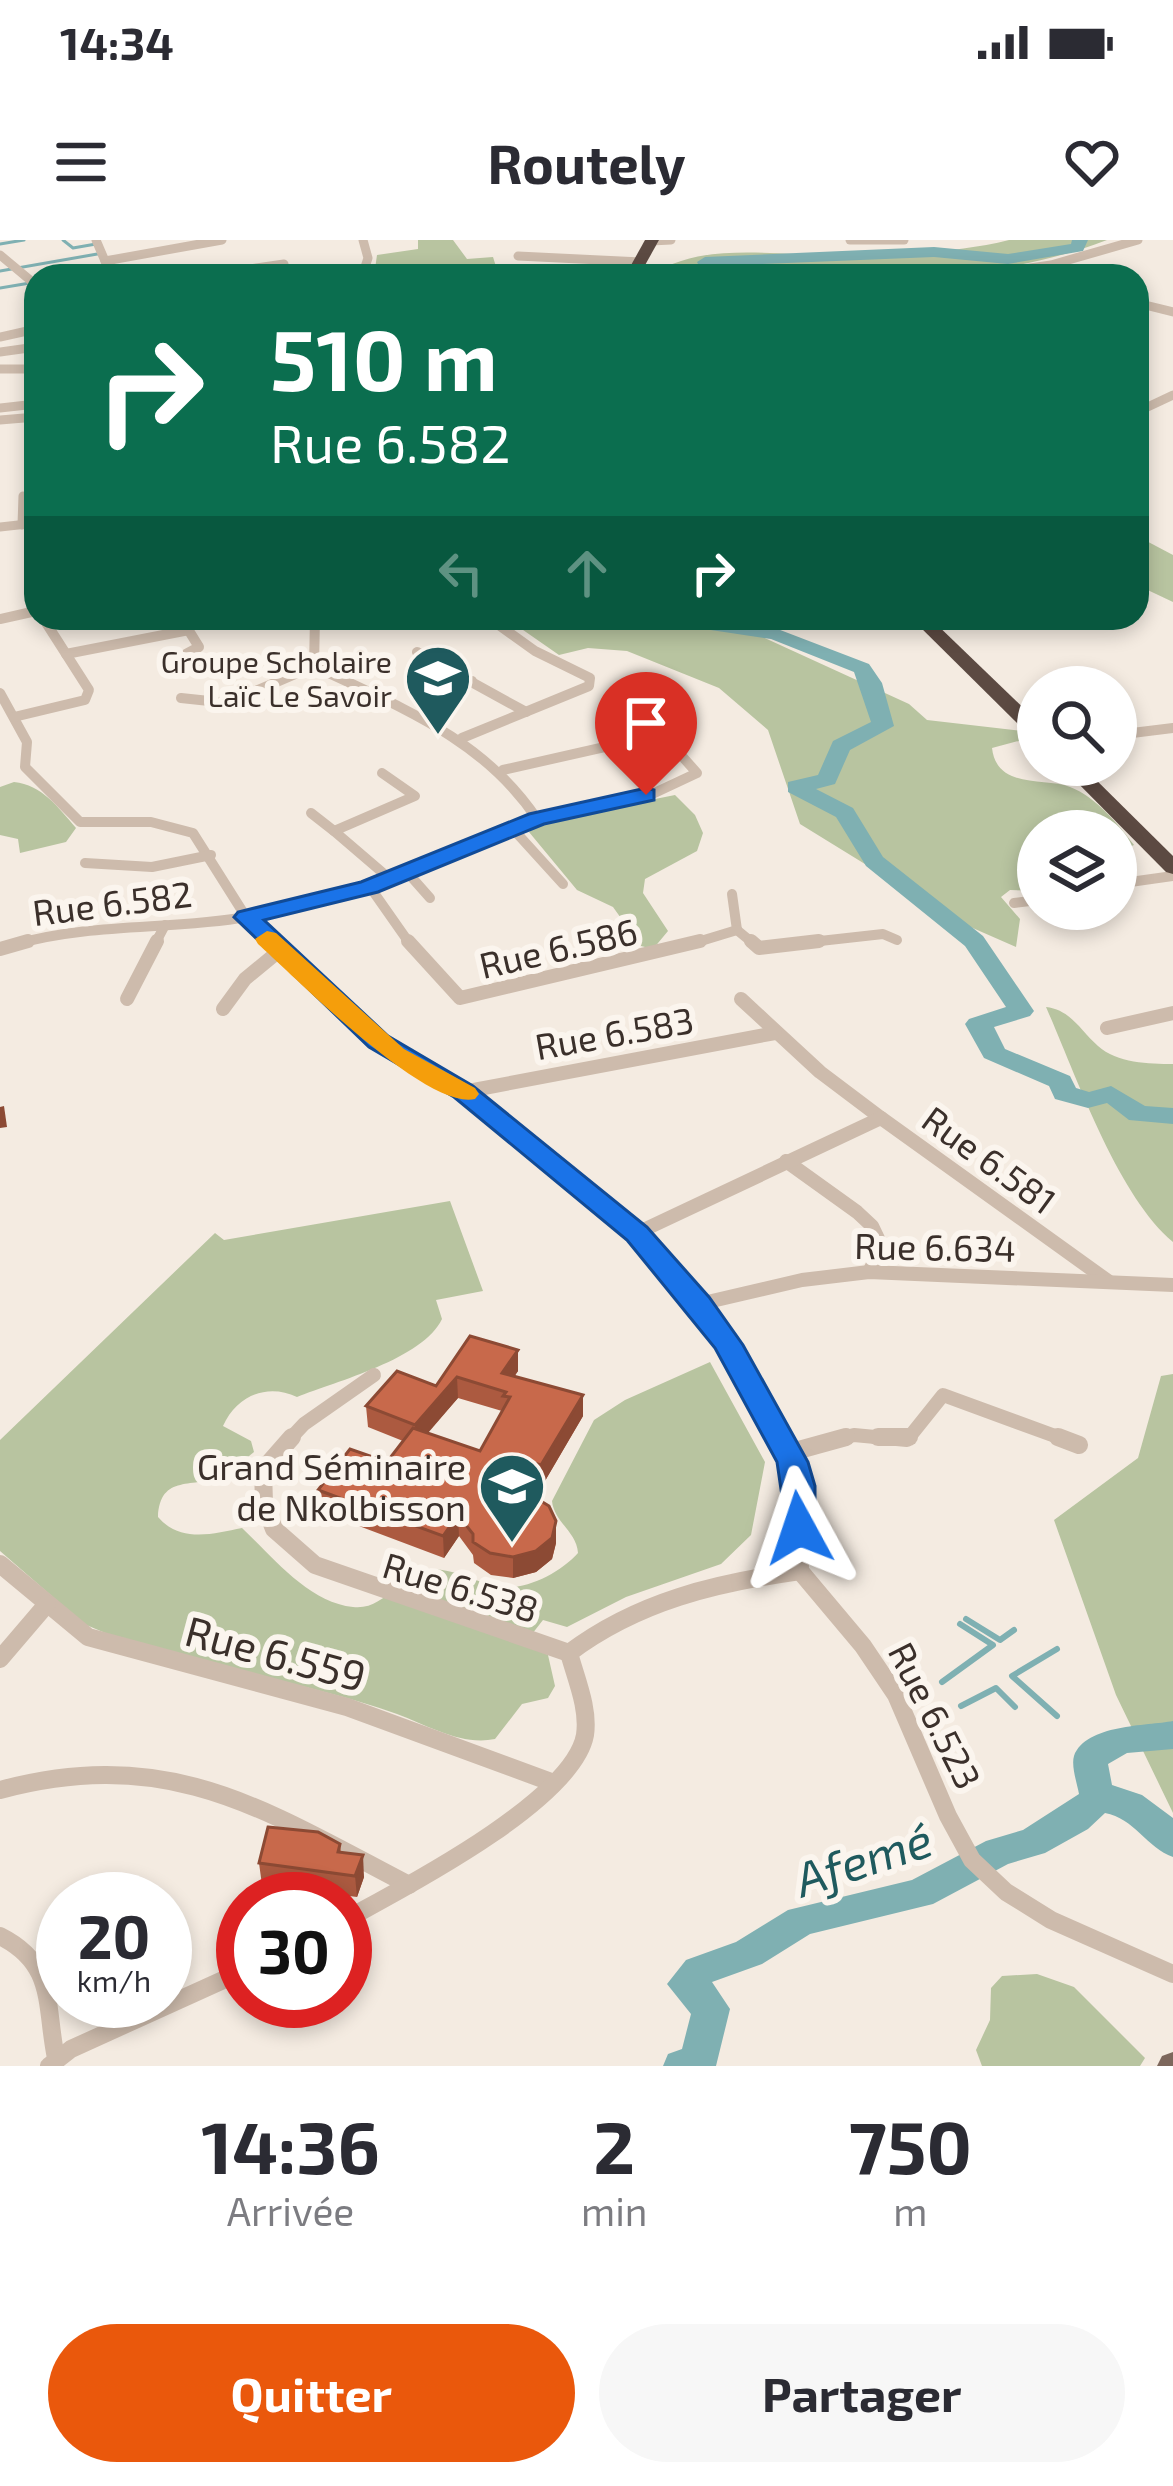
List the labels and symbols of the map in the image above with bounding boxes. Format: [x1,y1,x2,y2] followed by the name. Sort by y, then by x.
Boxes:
[161,643,392,713] place label: Groupe Scholaire Laïc Le Savoir
[403,643,473,737] school or university icon: Groupe Scholaire Laïc Le Savoir
[595,672,697,795] pin
[30,871,194,933] street label: Rue 6.582
[475,908,641,986] street label: Rue 6.586
[531,997,697,1067] street label: Rue 6.583
[915,1096,1065,1222] street label: Rue 6.581
[854,1223,1016,1269] street label: Rue 6.634
[197,1444,466,1528] place label: Grand Séminaire de Nkolbisson
[477,1451,547,1545] school or university icon: Grand Séminaire de Nkolbisson
[736,1465,862,1591] position arrow
[378,1542,544,1630] street label: Rue 6.538
[180,1604,372,1700] street label: Rue 6.559
[881,1635,991,1795] street label: Rue 6.523
[785,1809,939,1908] water label: Afemé
[216,1872,372,2028] speed limit sign: 30

